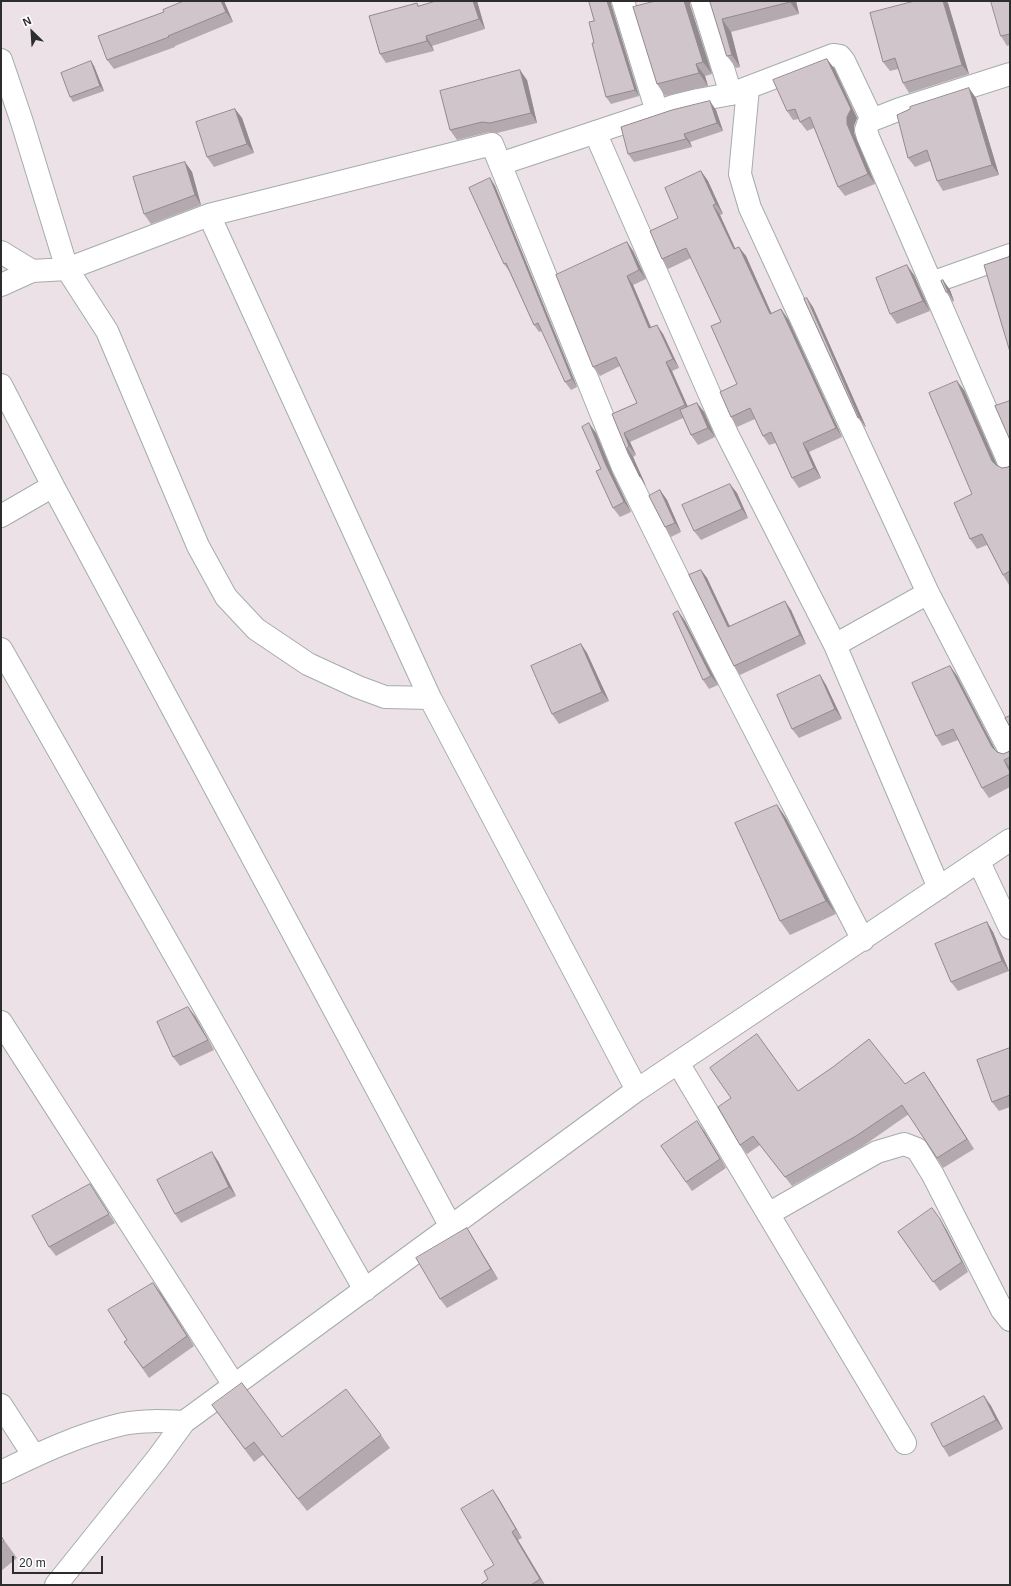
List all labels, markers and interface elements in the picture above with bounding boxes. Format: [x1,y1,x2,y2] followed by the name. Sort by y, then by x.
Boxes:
[12,12,52,52] north arrow
[21,14,33,28] text: N
[14,1548,105,1574] scale bar
[19,1556,46,1570] text: 20 m

